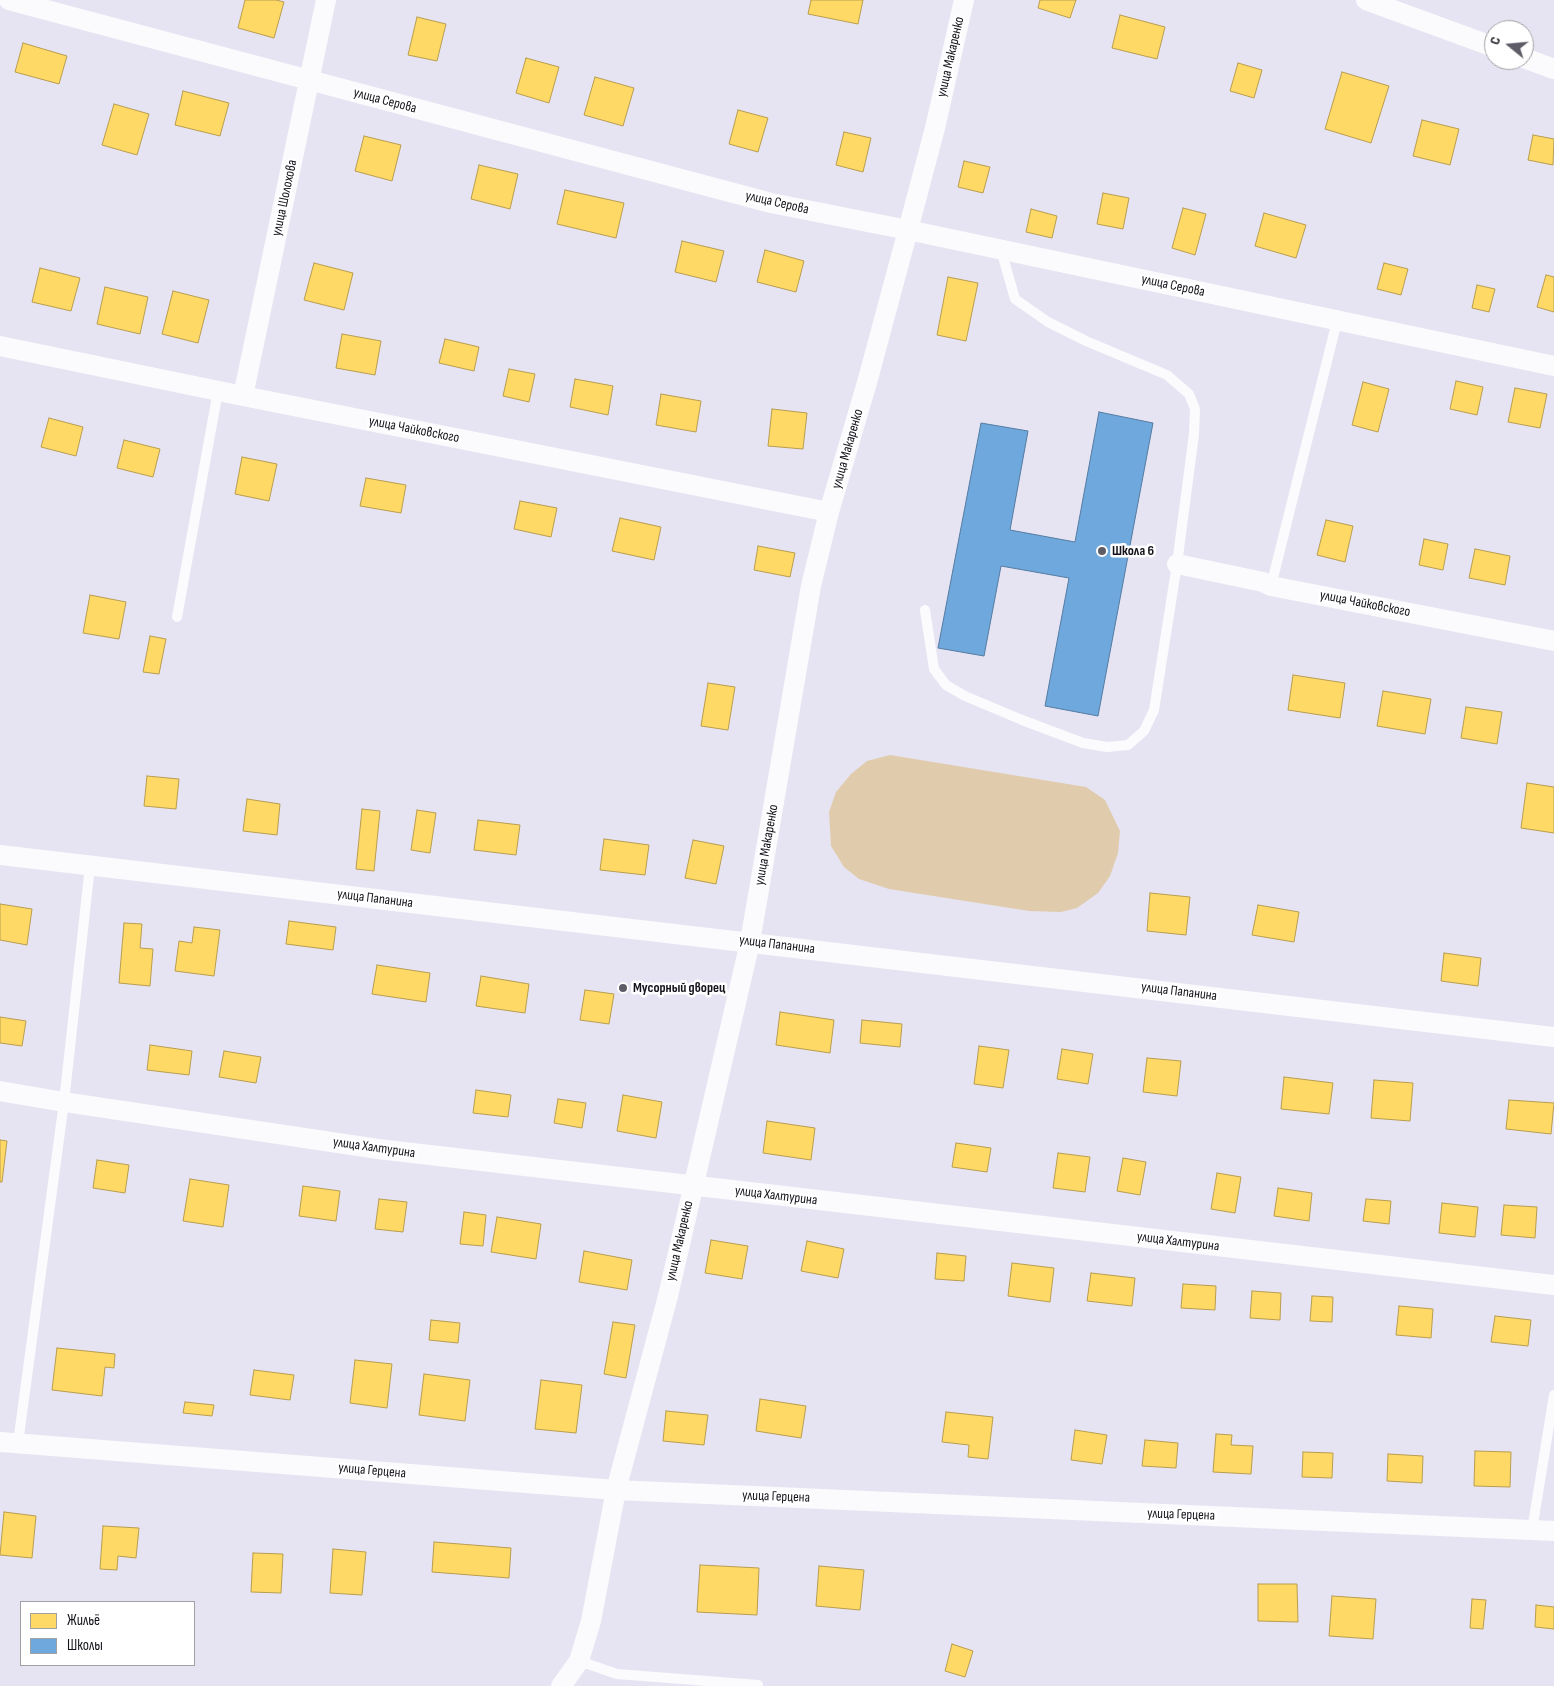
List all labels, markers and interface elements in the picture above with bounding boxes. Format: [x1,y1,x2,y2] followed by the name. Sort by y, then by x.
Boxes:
[934,15,968,99] street label: улица Макаренко
[1484,20,1534,70] north arrow
[1486,35,1504,47] text: С
[352,85,418,117] street label: улица Серова
[269,158,301,238] street label: улица Шолохова
[744,188,810,218] street label: улица Серова
[1140,271,1206,301] street label: улица Серова
[829,407,867,491] street label: улица Макаренко
[367,413,461,447] street label: улица Чайковского
[1112,543,1154,559] place label: Школа 6
[1096,545,1108,557] marker: Школа 6
[1318,587,1412,621] street label: улица Чайковского
[752,803,782,887] street label: улица Макаренко
[336,886,414,912] street label: улица Папанина
[738,932,816,958] street label: улица Папанина
[1140,979,1218,1005] street label: улица Папанина
[633,980,725,996] place label: Мусорный дворец
[617,982,629,994] marker: Мусорный дворец
[332,1134,416,1162] street label: улица Халтурина
[734,1183,818,1209] street label: улица Халтурина
[663,1199,697,1283] street label: улица Макаренко
[1136,1229,1220,1255] street label: улица Халтурина
[337,1460,407,1482] street label: улица Герцена
[742,1487,810,1507] street label: улица Герцена
[1147,1505,1215,1525] street label: улица Герцена
[20,1601,195,1666] legend
[67,1611,100,1630] text: Жильё
[67,1636,103,1655] text: Школы

